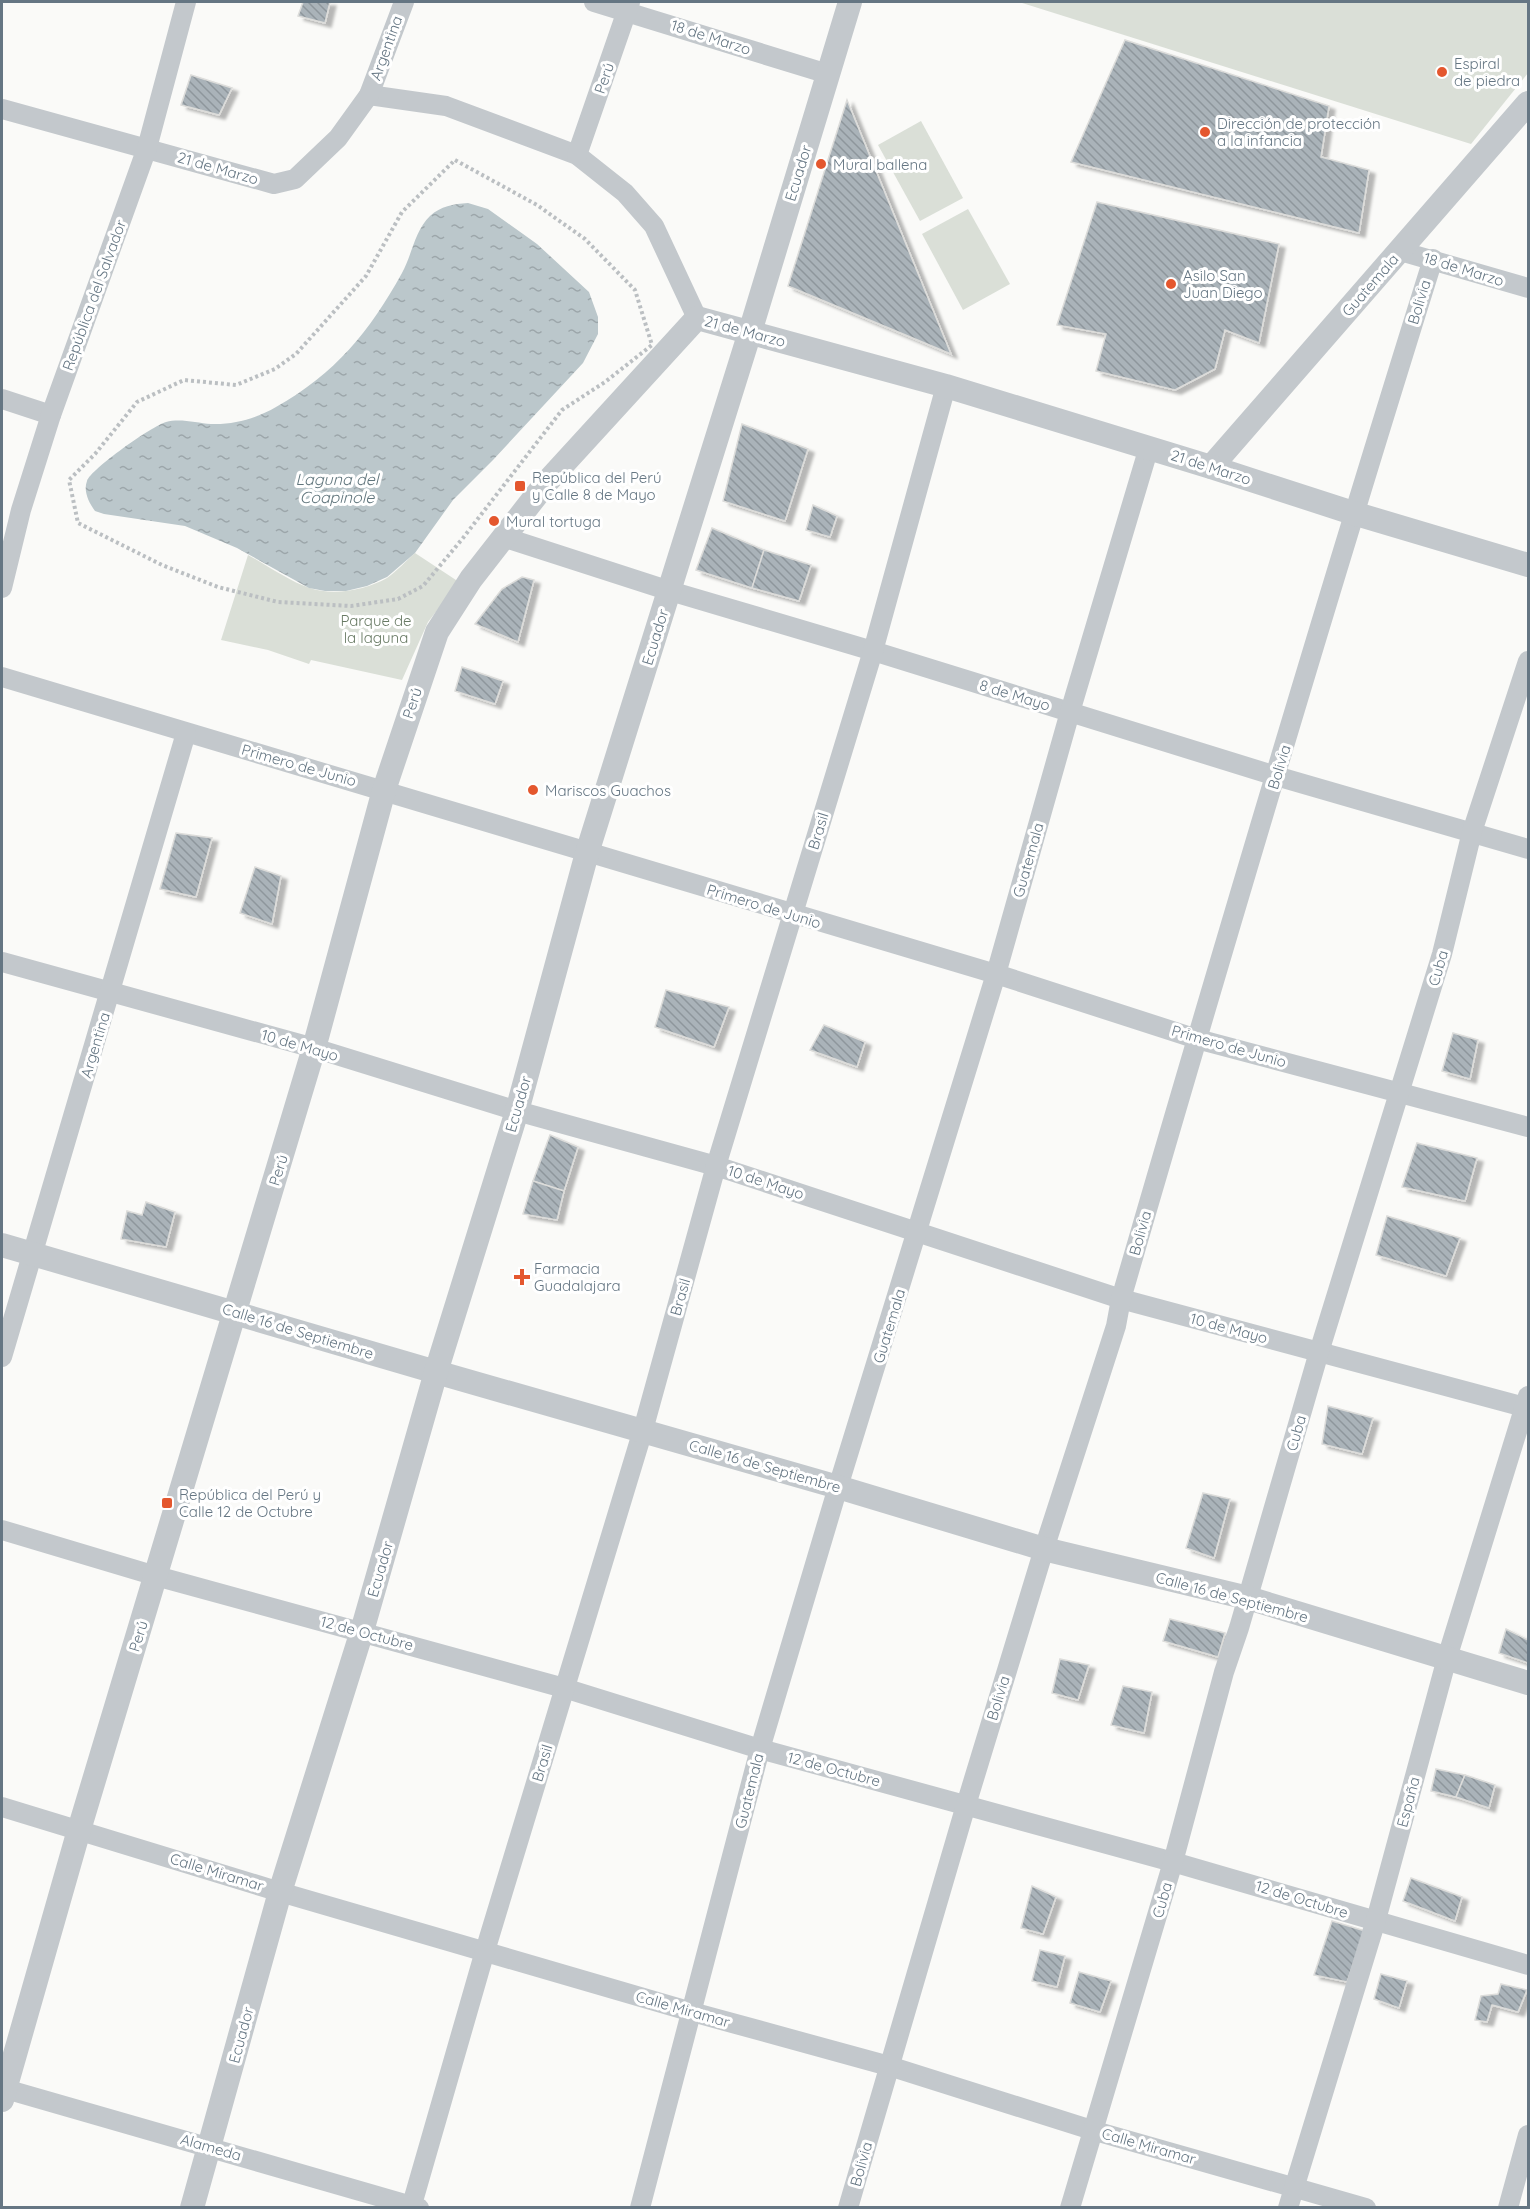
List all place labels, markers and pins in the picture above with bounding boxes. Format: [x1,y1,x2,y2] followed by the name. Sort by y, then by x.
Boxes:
[1454,54,1520,90] place label: Espiral de piedra
[1435,65,1449,79] marker: Espiral de piedra
[1217,114,1381,150] place label: Dirección de protección a la infancia
[1198,125,1212,139] marker: Dirección de protección a la infancia
[833,155,927,174] place label: Mural ballena
[814,157,828,171] marker: Mural ballena
[1183,266,1263,302] place label: Asilo San Juan Diego
[1164,277,1178,291] marker: Asilo San Juan Diego
[532,468,661,504] place label: República del Perú y Calle 8 de Mayo
[513,479,527,493] marker: República del Perú y Calle 8 de Mayo
[506,512,601,531] place label: Mural tortuga
[487,514,501,528] marker: Mural tortuga
[545,781,671,800] place label: Mariscos Guachos
[526,783,540,797] marker: Mariscos Guachos
[534,1259,621,1295] place label: Farmacia Guadalajara
[515,1270,529,1284] marker: Farmacia Guadalajara
[179,1485,321,1521] place label: República del Perú y Calle 12 de Octubre
[160,1496,174,1510] marker: República del Perú y Calle 12 de Octubre

